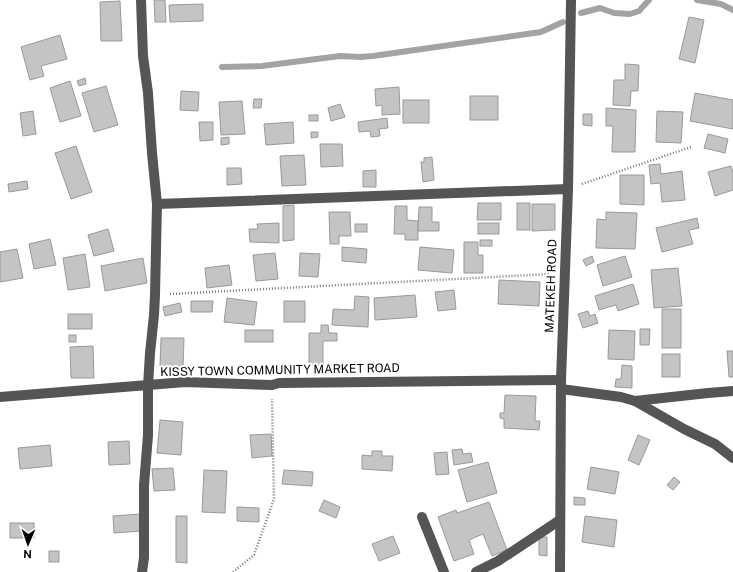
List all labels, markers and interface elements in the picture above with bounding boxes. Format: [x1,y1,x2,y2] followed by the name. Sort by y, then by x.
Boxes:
[542,239,560,333] street label: MATEKEH ROAD
[160,361,400,379] street label: KISSY TOWN COMMUNITY MARKET ROAD
[8,524,48,564] north arrow
[23,548,32,560] text: N

